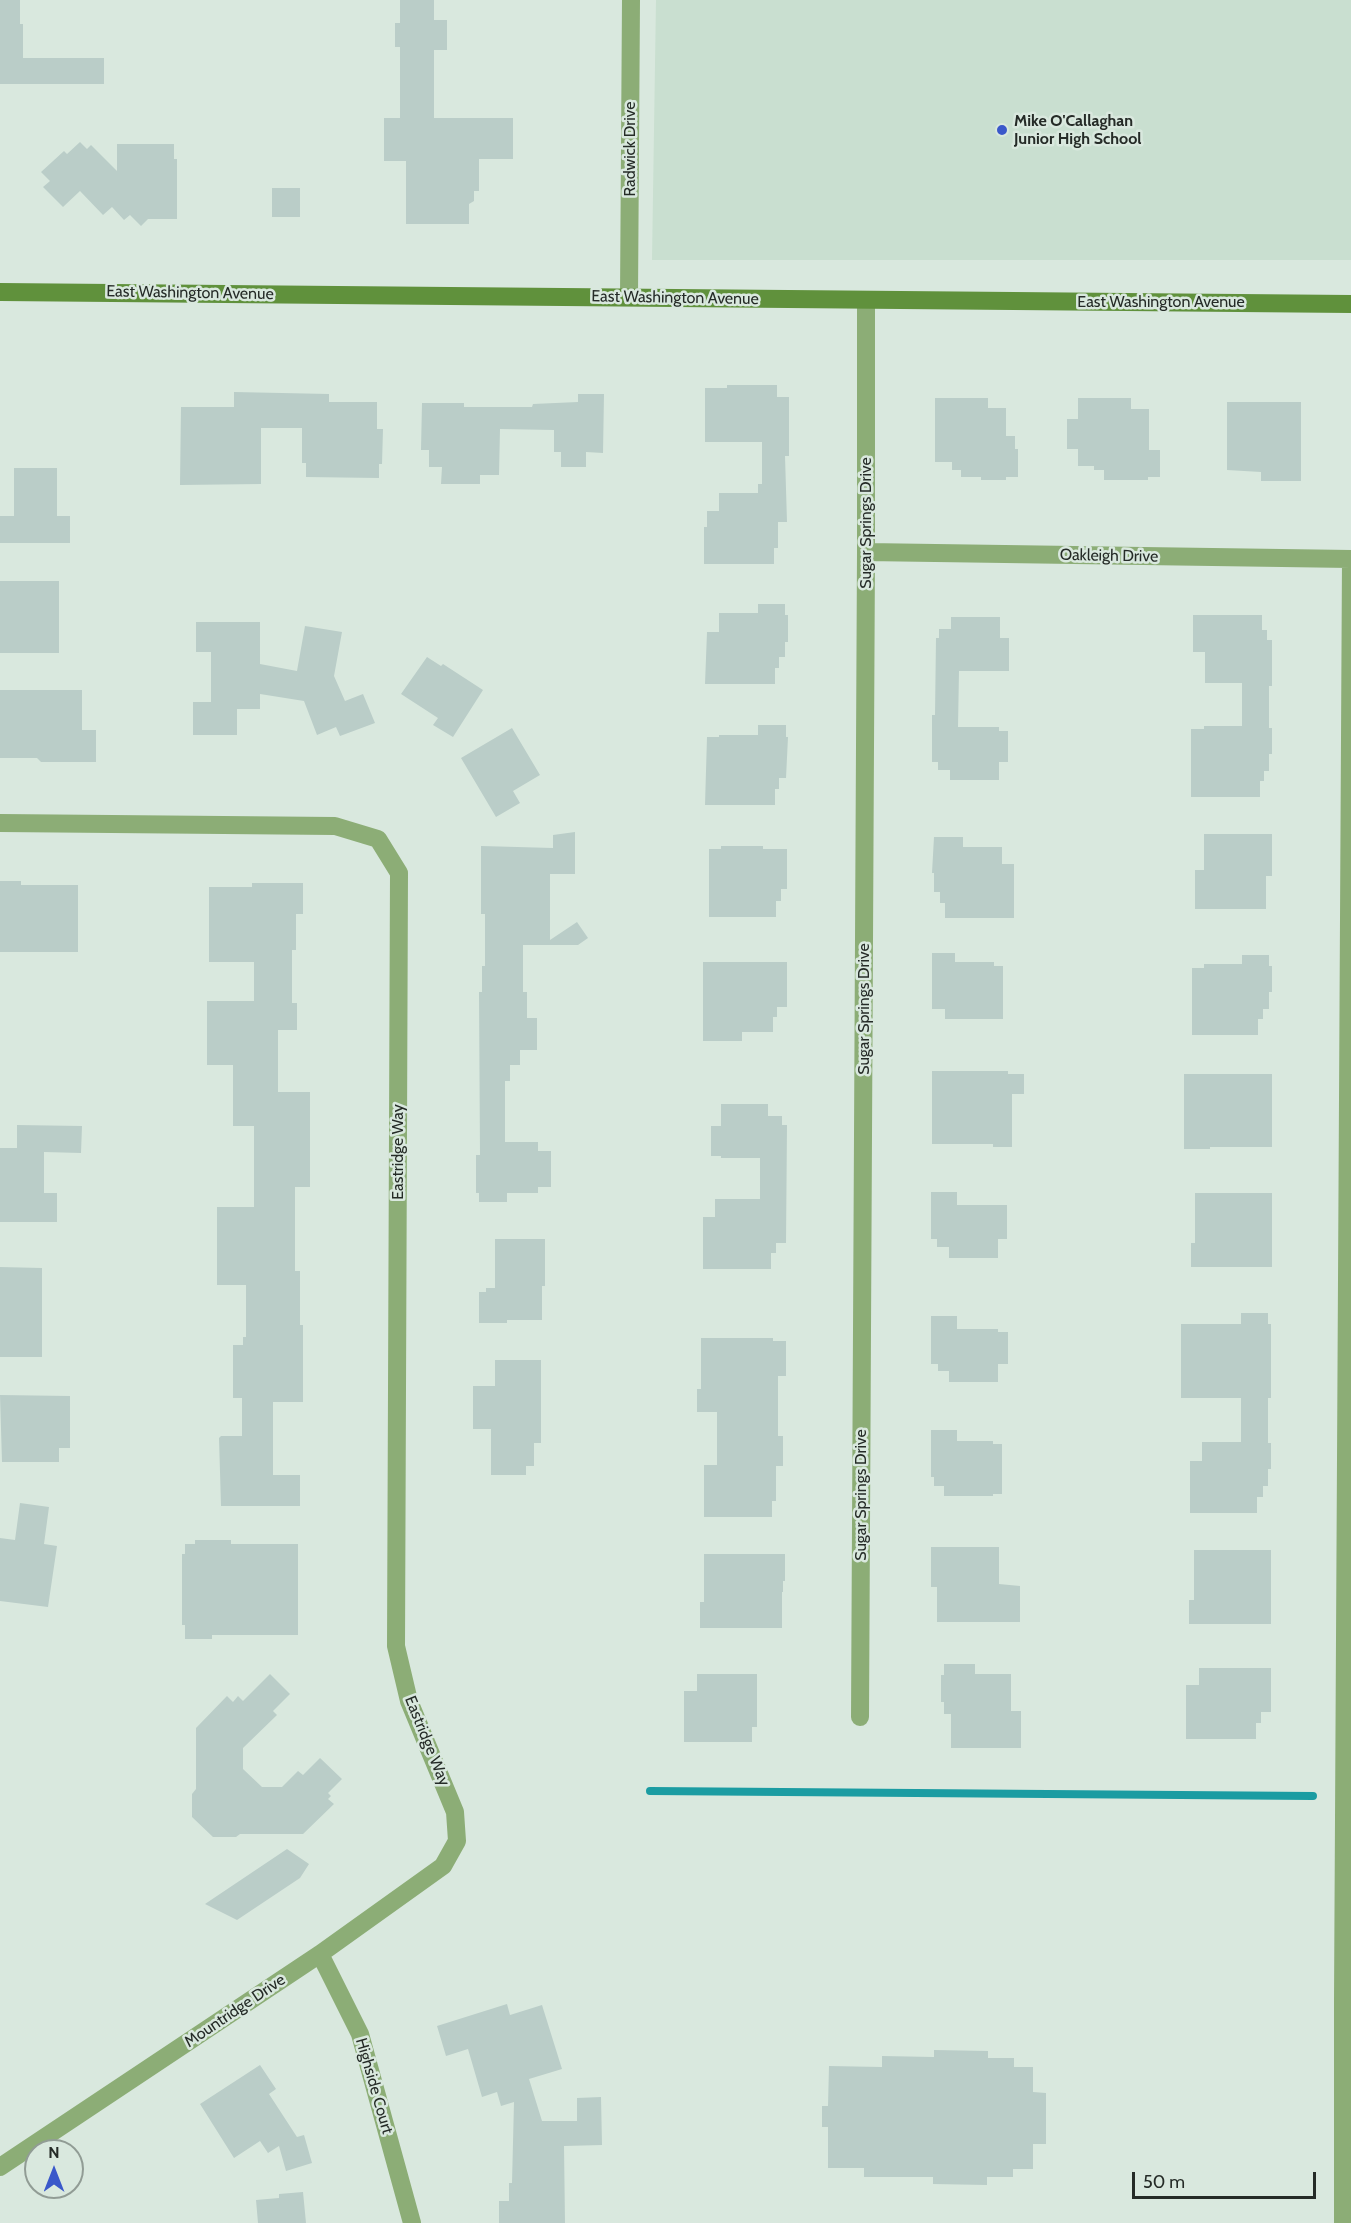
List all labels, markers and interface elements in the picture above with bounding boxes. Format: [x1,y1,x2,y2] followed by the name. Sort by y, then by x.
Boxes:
[620,101,640,197] street label: Radwick Drive
[1014,111,1141,149] place label: Mike O'Callaghan Junior High School
[995,123,1009,137] marker: Mike O'Callaghan Junior High School
[106,282,274,304] street label: East Washington Avenue
[591,287,759,309] street label: East Washington Avenue
[1077,292,1245,312] street label: East Washington Avenue
[856,457,876,589] street label: Sugar Springs Drive
[1060,546,1158,566] street label: Oakleigh Drive
[854,943,874,1075] street label: Sugar Springs Drive
[388,1104,408,1200] street label: Eastridge Way
[851,1429,871,1561] street label: Sugar Springs Drive
[400,1693,454,1789] street label: Eastridge Way
[181,1970,289,2052] street label: Mountridge Drive
[351,2036,397,2136] street label: Highside Court
[24,2139,84,2199] north arrow
[48,2143,60,2162] text: N
[1135,2160,1320,2198] scale bar
[1143,2171,1185,2193] text: 50 m

